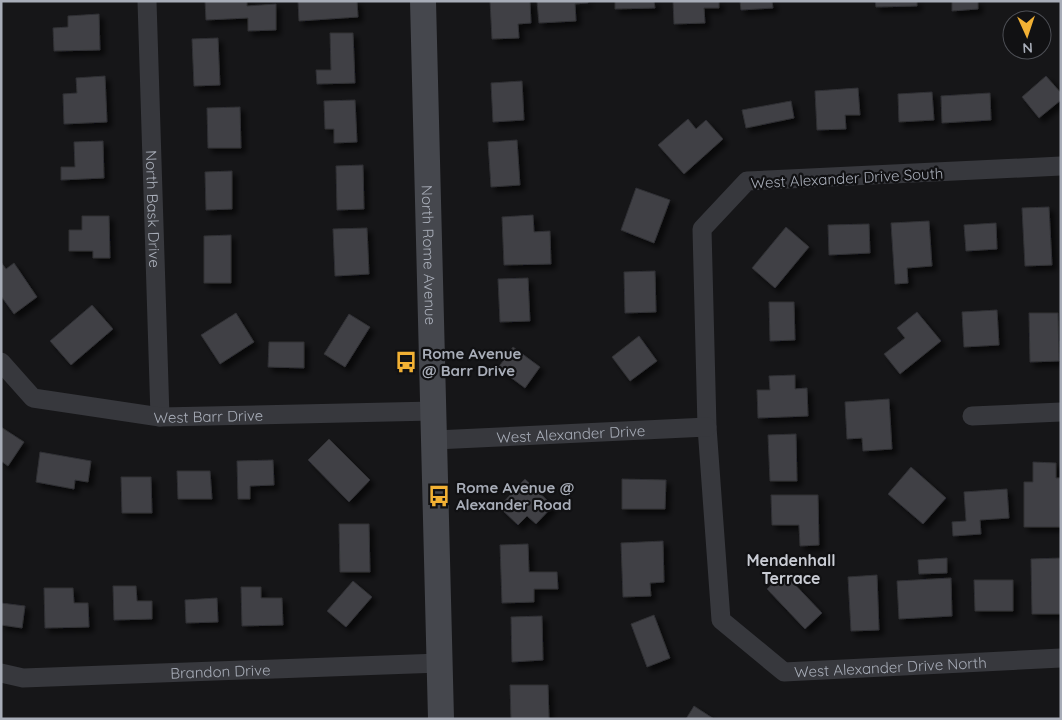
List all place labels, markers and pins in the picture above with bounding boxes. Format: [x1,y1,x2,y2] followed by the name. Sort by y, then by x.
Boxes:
[422,344,522,380] place label: Rome Avenue @ Barr Drive
[393,349,419,375] bus stop icon: Rome Avenue @ Barr Drive
[456,478,574,514] place label: Rome Avenue @ Alexander Road
[426,483,452,509] bus stop icon: Rome Avenue @ Alexander Road

